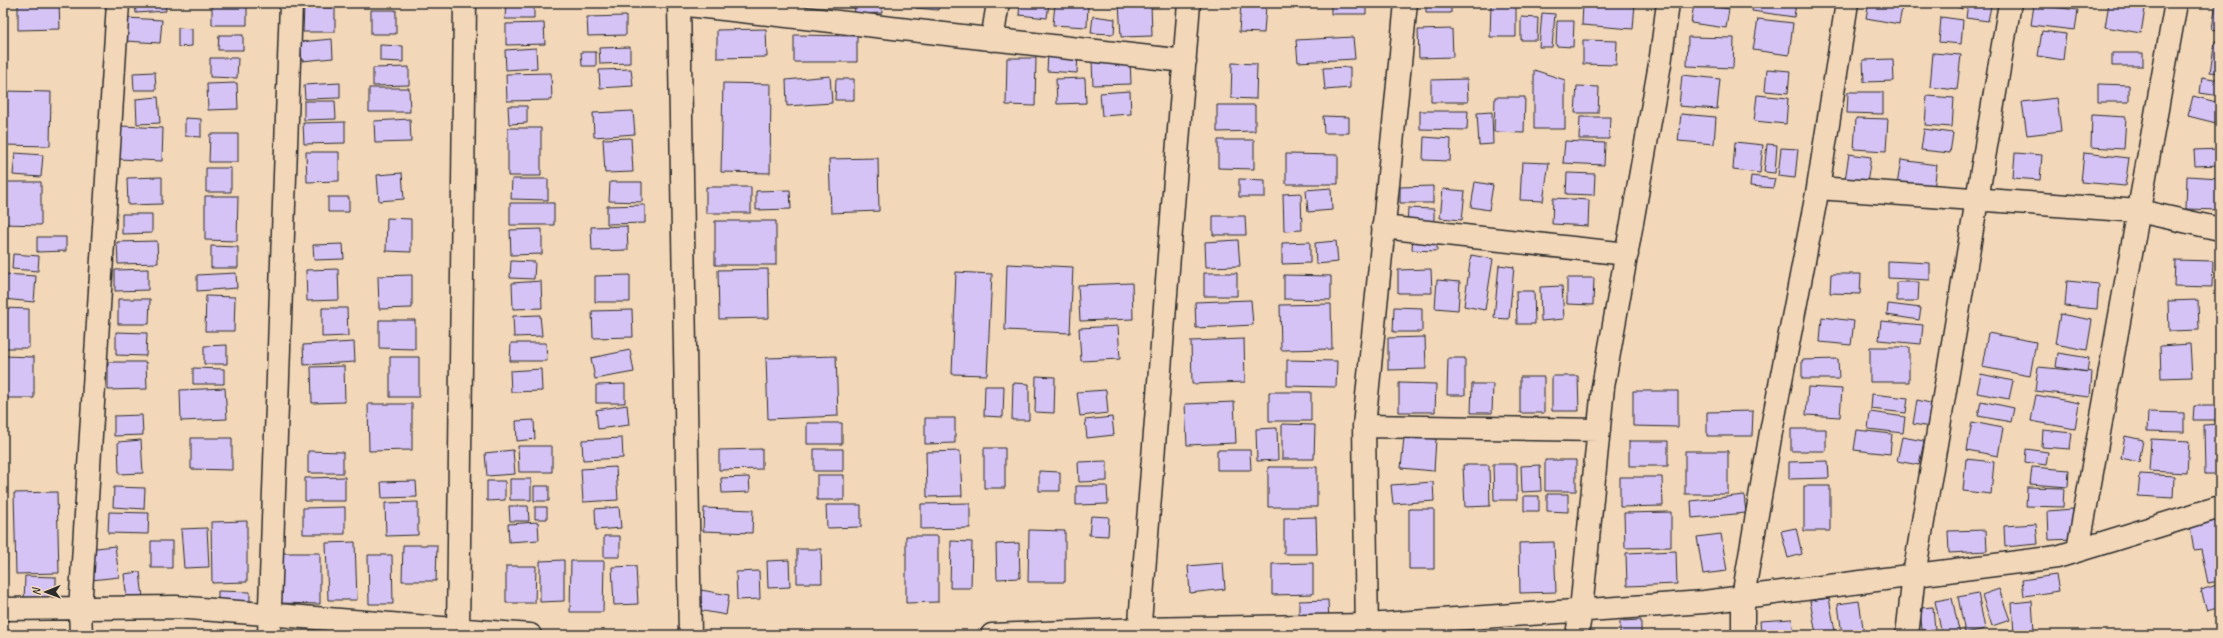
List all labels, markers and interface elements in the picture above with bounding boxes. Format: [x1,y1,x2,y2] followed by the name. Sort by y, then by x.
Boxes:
[26,572,66,612] north arrow
[29,586,43,596] text: N

